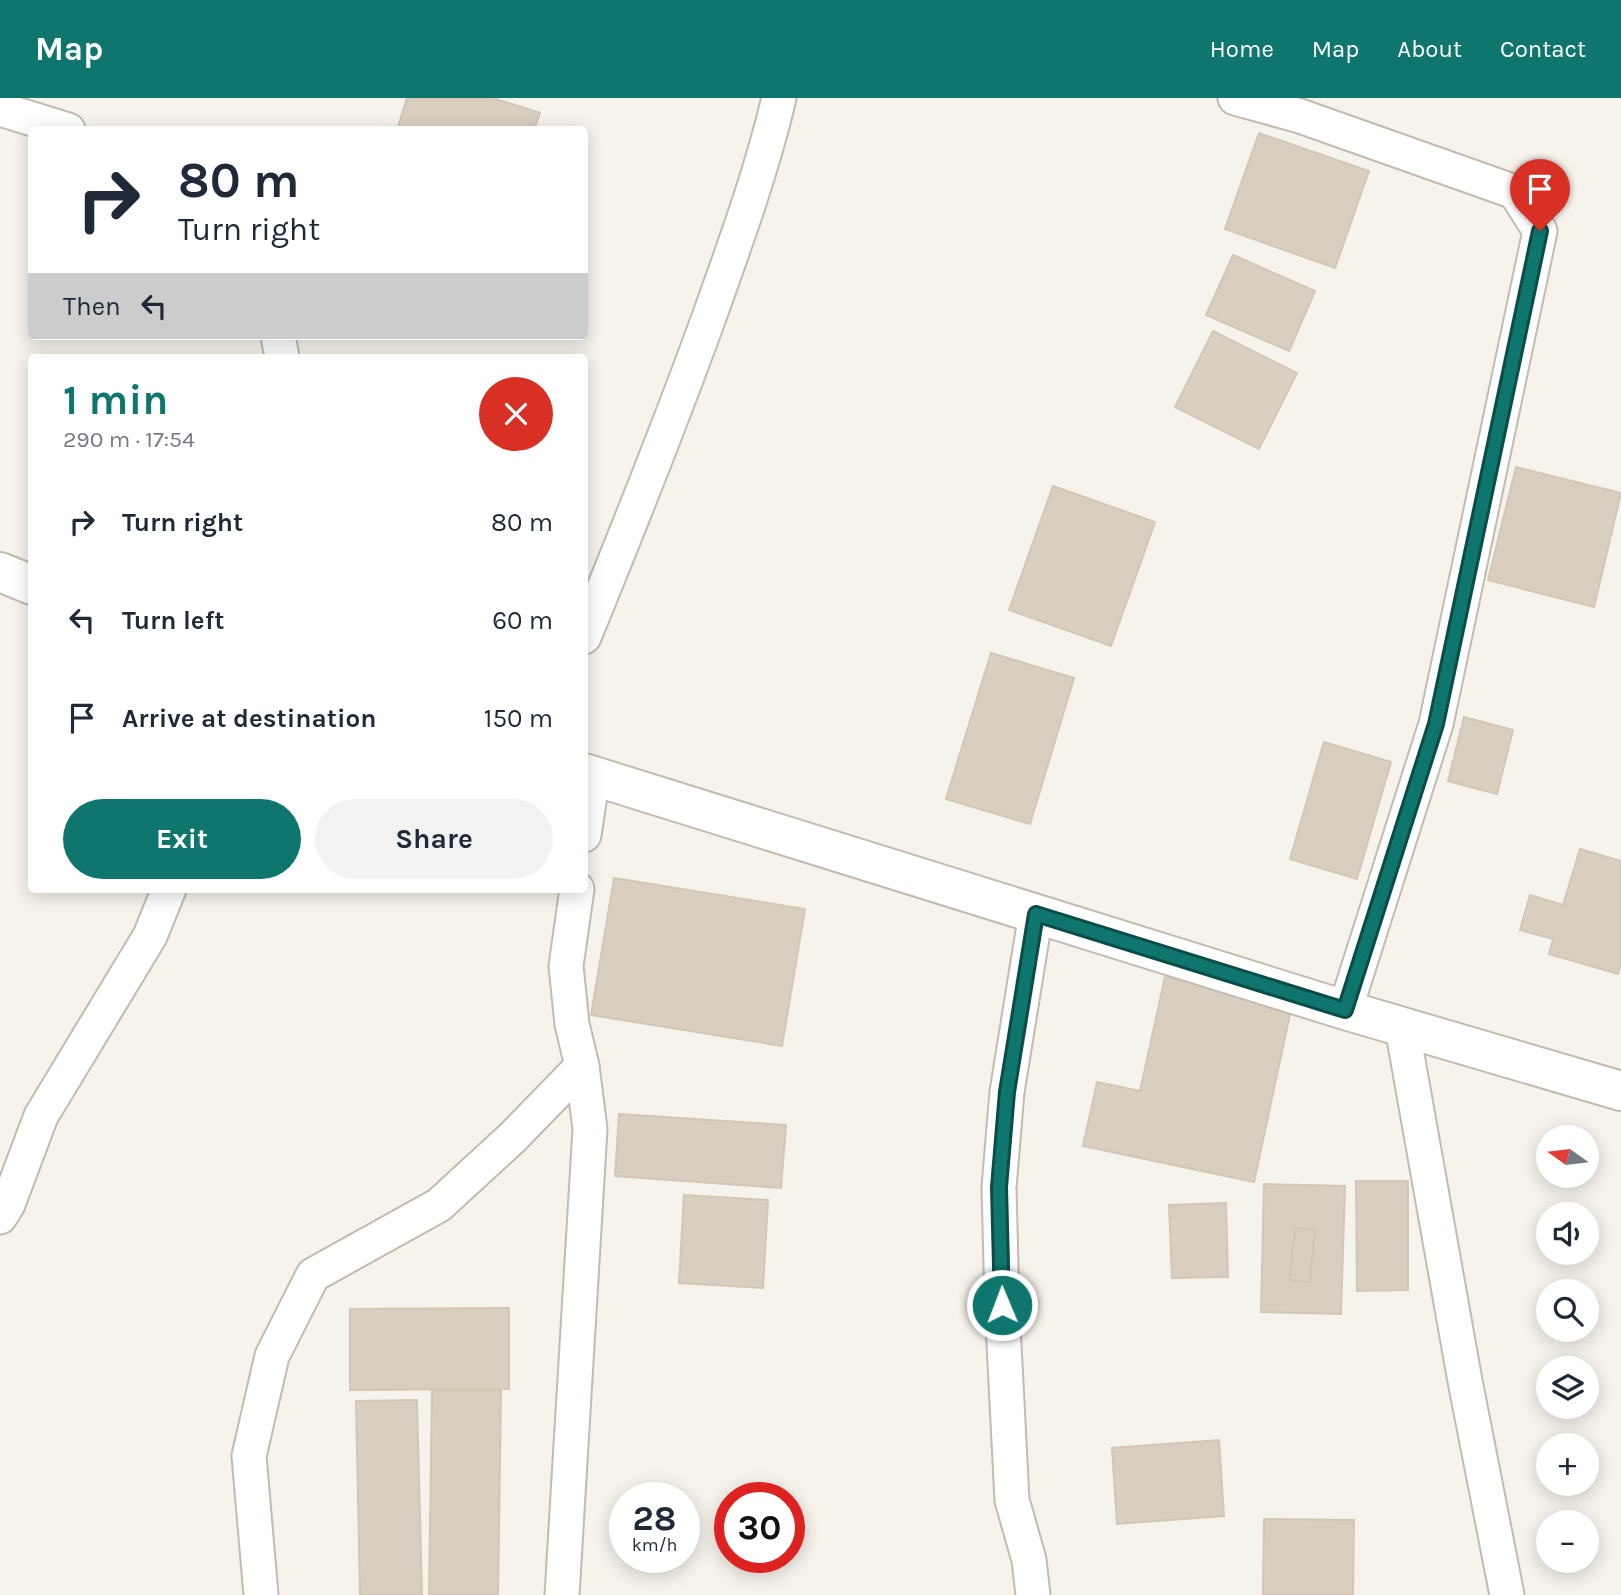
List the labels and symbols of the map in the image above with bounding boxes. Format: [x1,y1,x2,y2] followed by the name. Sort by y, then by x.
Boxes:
[1510,159,1570,231] pin
[1536,1125,1600,1188] north arrow
[965,1268,1039,1342] position arrow
[714,1482,805,1573] speed limit sign: 30

